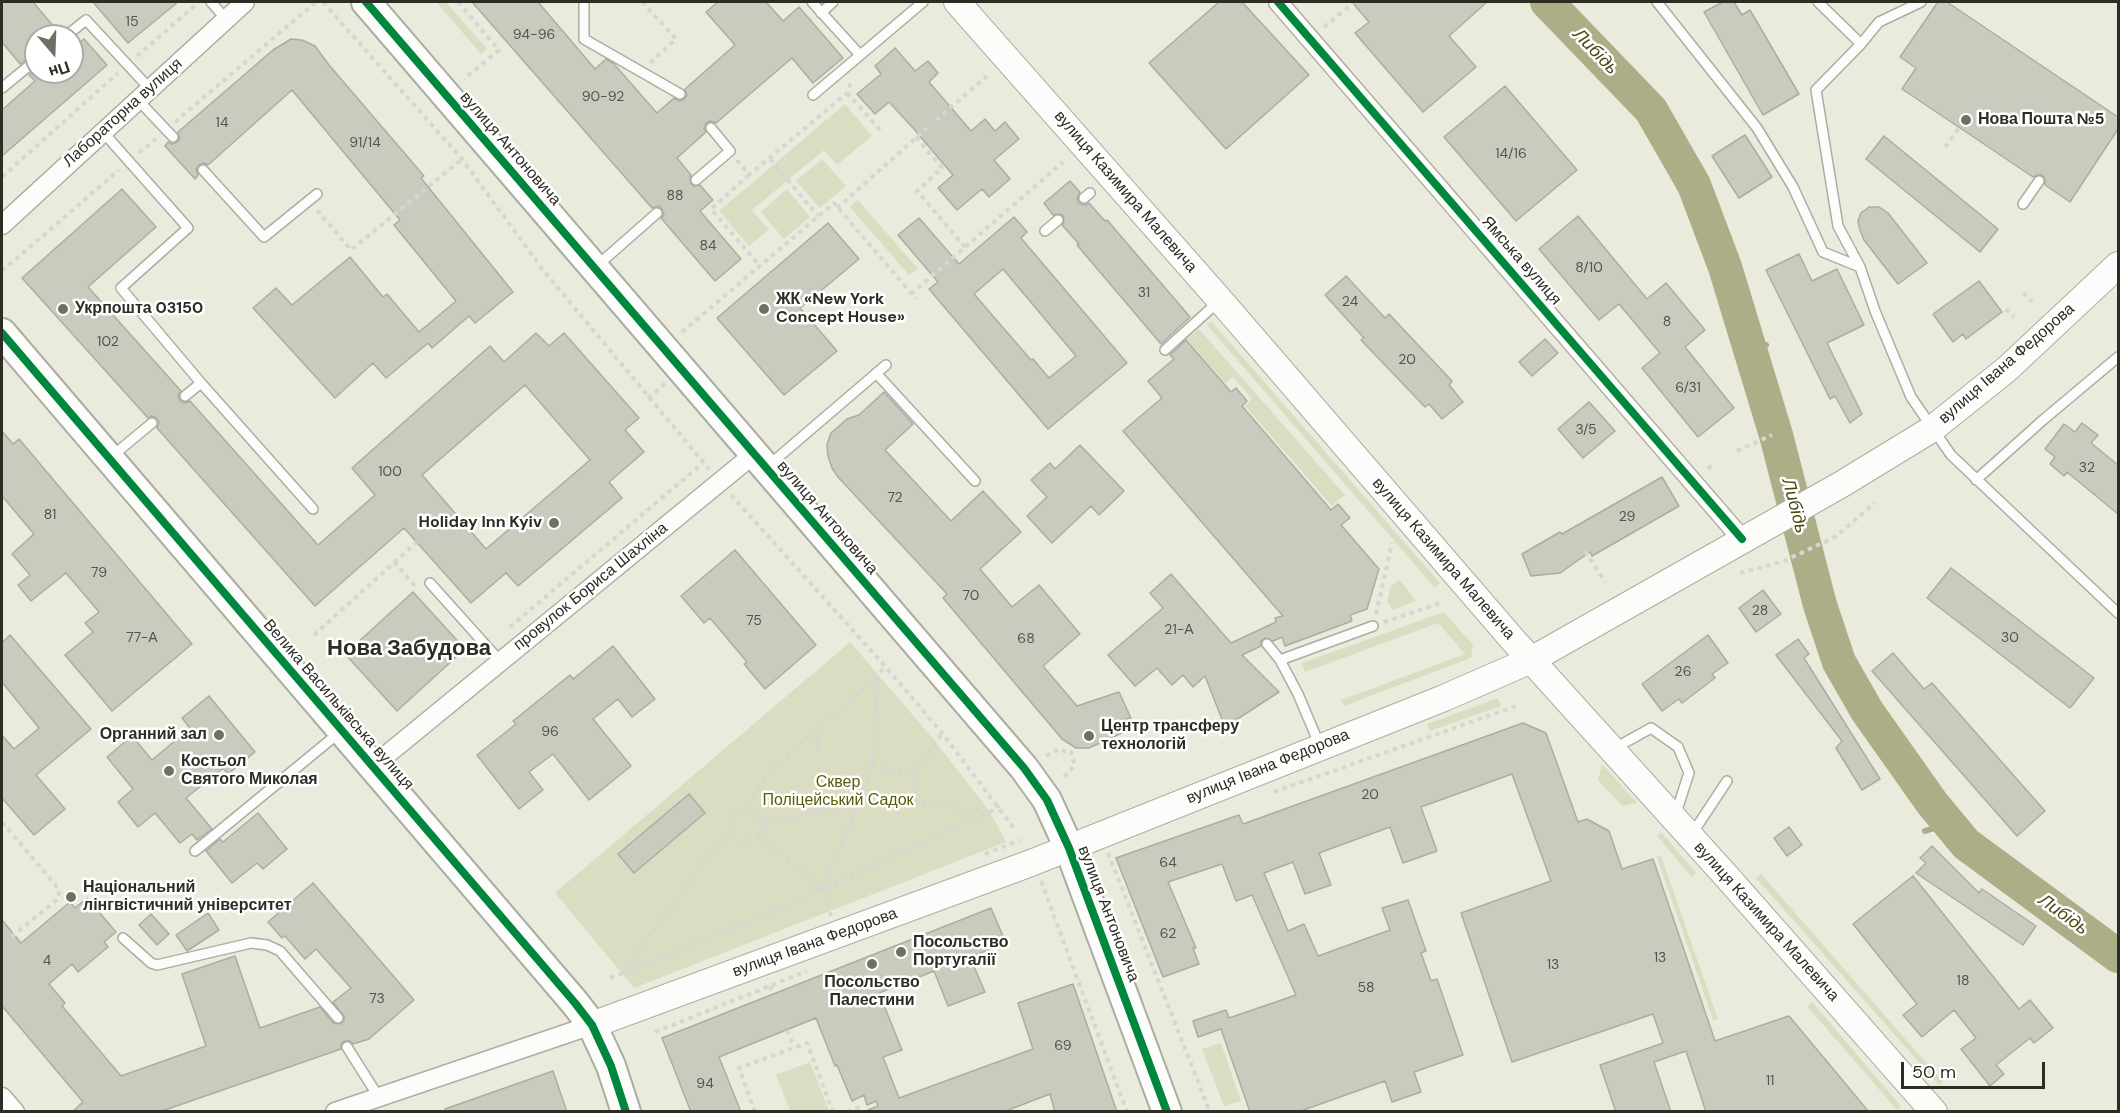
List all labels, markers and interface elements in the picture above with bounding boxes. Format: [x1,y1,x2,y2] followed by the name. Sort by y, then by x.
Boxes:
[126,14,138,30] house number: 15
[24,24,84,84] north arrow
[1568,24,1622,80] water label: Либідь
[513,27,555,43] house number: 94-96
[59,54,187,172] street label: Лабораторна вулиця
[46,56,73,83] text: Пн
[455,88,565,210] street label: вулиця Антоновича
[582,89,624,105] house number: 90-92
[1050,107,1200,277] street label: вулиця Казимира Малевича
[1978,110,2105,130] place label: Нова Пошта №5
[1959,113,1973,127] marker: Нова Пошта №5
[216,115,228,131] house number: 14
[349,135,381,151] house number: 91/14
[1495,146,1527,162] house number: 14/16
[666,188,684,204] house number: 88
[1477,213,1565,309] street label: Ямська вулиця
[699,238,717,254] house number: 84
[1575,260,1603,276] house number: 8/10
[1138,285,1150,301] house number: 31
[776,290,905,328] place label: ЖК «New York Concept House»
[1342,294,1358,310] house number: 24
[75,299,203,319] place label: Укрпошта 03150
[1935,300,2079,428] street label: вулиця Івана Федорова
[56,302,70,316] marker: Укрпошта 03150
[757,302,771,316] marker: ЖК «New York Concept House»
[1663,314,1671,330] house number: 8
[97,334,119,350] house number: 102
[1398,352,1416,368] house number: 20
[1675,380,1701,396] house number: 6/31
[1575,422,1597,438] house number: 3/5
[772,457,882,579] street label: вулиця Антоновича
[2079,460,2095,476] house number: 32
[378,464,402,480] house number: 100
[1368,474,1518,644] street label: вулиця Казимира Малевича
[1776,476,1812,536] water label: Либідь
[887,490,903,506] house number: 72
[44,507,56,523] house number: 81
[1619,509,1635,525] house number: 29
[419,513,542,533] place label: Holiday Inn Kyiv
[547,516,561,530] marker: Holiday Inn Kyiv
[510,519,672,655] street label: провулок Бориса Шахліна
[91,565,107,581] house number: 79
[963,588,979,604] house number: 70
[1752,603,1768,619] house number: 28
[746,613,762,629] house number: 75
[259,616,417,794] street label: Велика Васильківська вулиця
[1164,622,1194,638] house number: 21-А
[126,630,158,646] house number: 77-А
[2001,630,2019,646] house number: 30
[1017,631,1035,647] house number: 68
[327,636,491,662] district label: Нова Забудова
[1675,664,1691,680] house number: 26
[1101,717,1239,755] place label: Центр трансферу технологій
[541,724,559,740] house number: 96
[100,725,207,745] place label: Органний зал
[1184,726,1352,808] street label: вулиця Івана Федорова
[212,728,226,742] marker: Органний зал
[1082,729,1096,743] marker: Центр трансферу технологій
[181,752,318,790] place label: Костьол Святого Миколая
[162,764,176,778] marker: Костьол Святого Миколая
[762,773,914,811] park label: Сквер Поліцейський Садок
[1361,787,1379,803] house number: 20
[1689,838,1843,1006] street label: вулиця Казимира Малевича
[1073,843,1143,985] street label: вулиця Антоновича
[1159,855,1177,871] house number: 64
[83,878,292,916] place label: Національний лінгвістичний університет
[64,890,78,904] marker: Національний лінгвістичний університет
[2034,890,2092,940] water label: Либідь
[730,904,900,982] street label: вулиця Івана Федорова
[1160,926,1176,942] house number: 62
[913,933,1008,971] place label: Посольство Португалії
[894,945,908,959] marker: Посольство Португалії
[1654,950,1666,966] house number: 13
[43,953,51,969] house number: 4
[865,957,879,971] marker: Посольство Палестини
[1547,957,1559,973] house number: 13
[824,973,920,1011] place label: Посольство Палестини
[1957,973,1969,989] house number: 18
[1357,980,1375,996] house number: 58
[369,991,385,1007] house number: 73
[1054,1038,1072,1054] house number: 69
[1904,1050,2048,1088] scale bar
[1912,1060,1956,1084] text: 50 m
[1766,1073,1774,1089] house number: 11
[696,1076,714,1092] house number: 94

